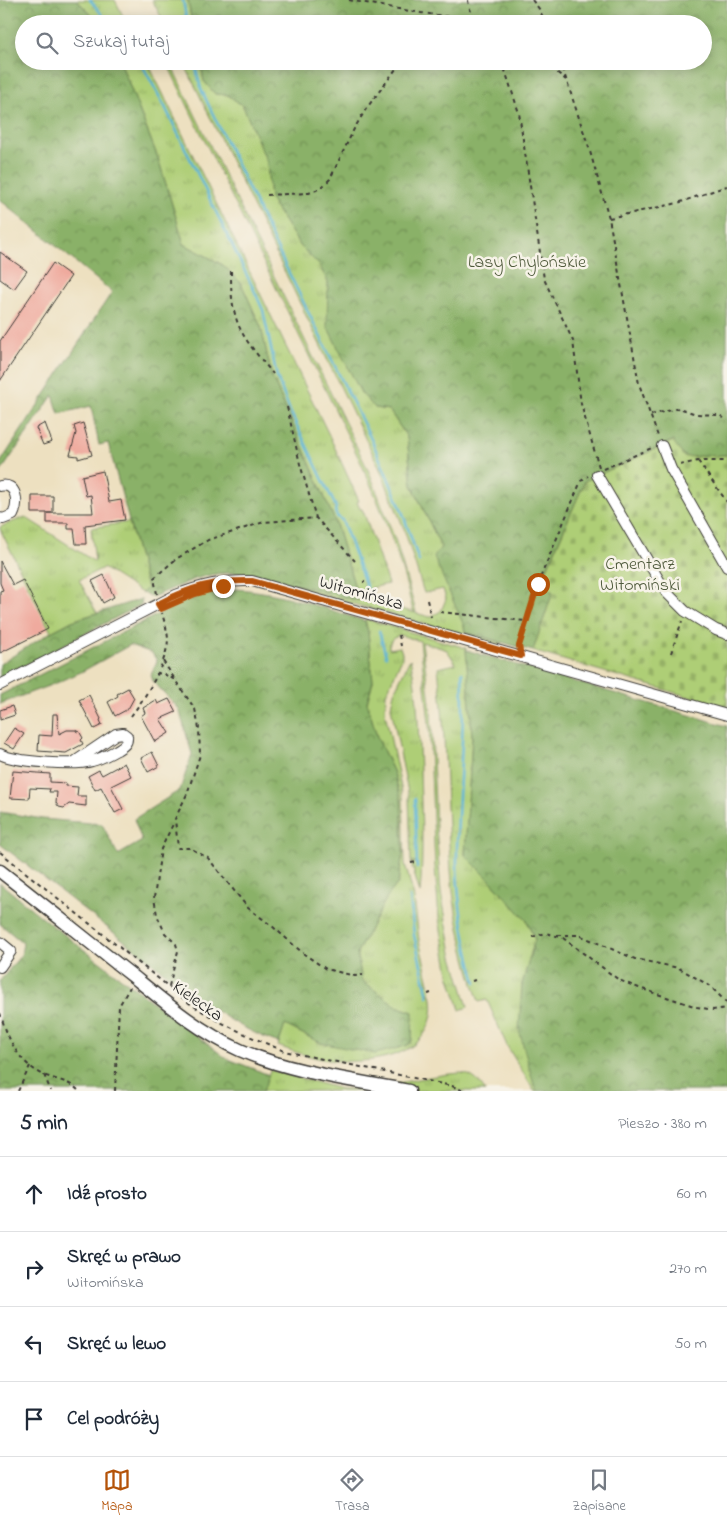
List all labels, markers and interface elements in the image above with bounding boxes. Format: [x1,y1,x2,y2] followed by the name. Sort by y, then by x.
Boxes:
[15,15,712,70] search box
[33,29,61,57] icon: search
[73,29,169,56] text: Szukaj tutaj
[468,250,587,276] park label: Lasy Chylońskie
[600,552,680,599] park label: Cmentarz Witomiński
[316,570,406,618] street label: Witomińska
[527,573,550,596] route start
[212,575,235,598] route end
[166,975,228,1029] street label: Kielecka
[20,1109,68,1139] text: 5 min
[618,1112,707,1136] text: Pieszo · 380 m
[20,1180,48,1208] icon: ahead
[67,1181,147,1208] text: Idź prosto
[677,1182,707,1206] text: 60 m
[67,1244,181,1271] text: Skręć w prawo
[20,1255,48,1283] icon: right
[669,1257,707,1281] text: 270 m
[67,1271,144,1295] text: Witomińska
[20,1330,48,1358] icon: left
[67,1331,166,1358] text: Skręć w lewo
[675,1332,707,1356] text: 50 m
[20,1405,48,1433] icon: arrive
[67,1406,159,1433] text: Cel podróży
[101,1466,133,1517] tab: Mapa
[335,1466,370,1517] tab: Trasa
[572,1466,626,1517] tab: Zapisane

